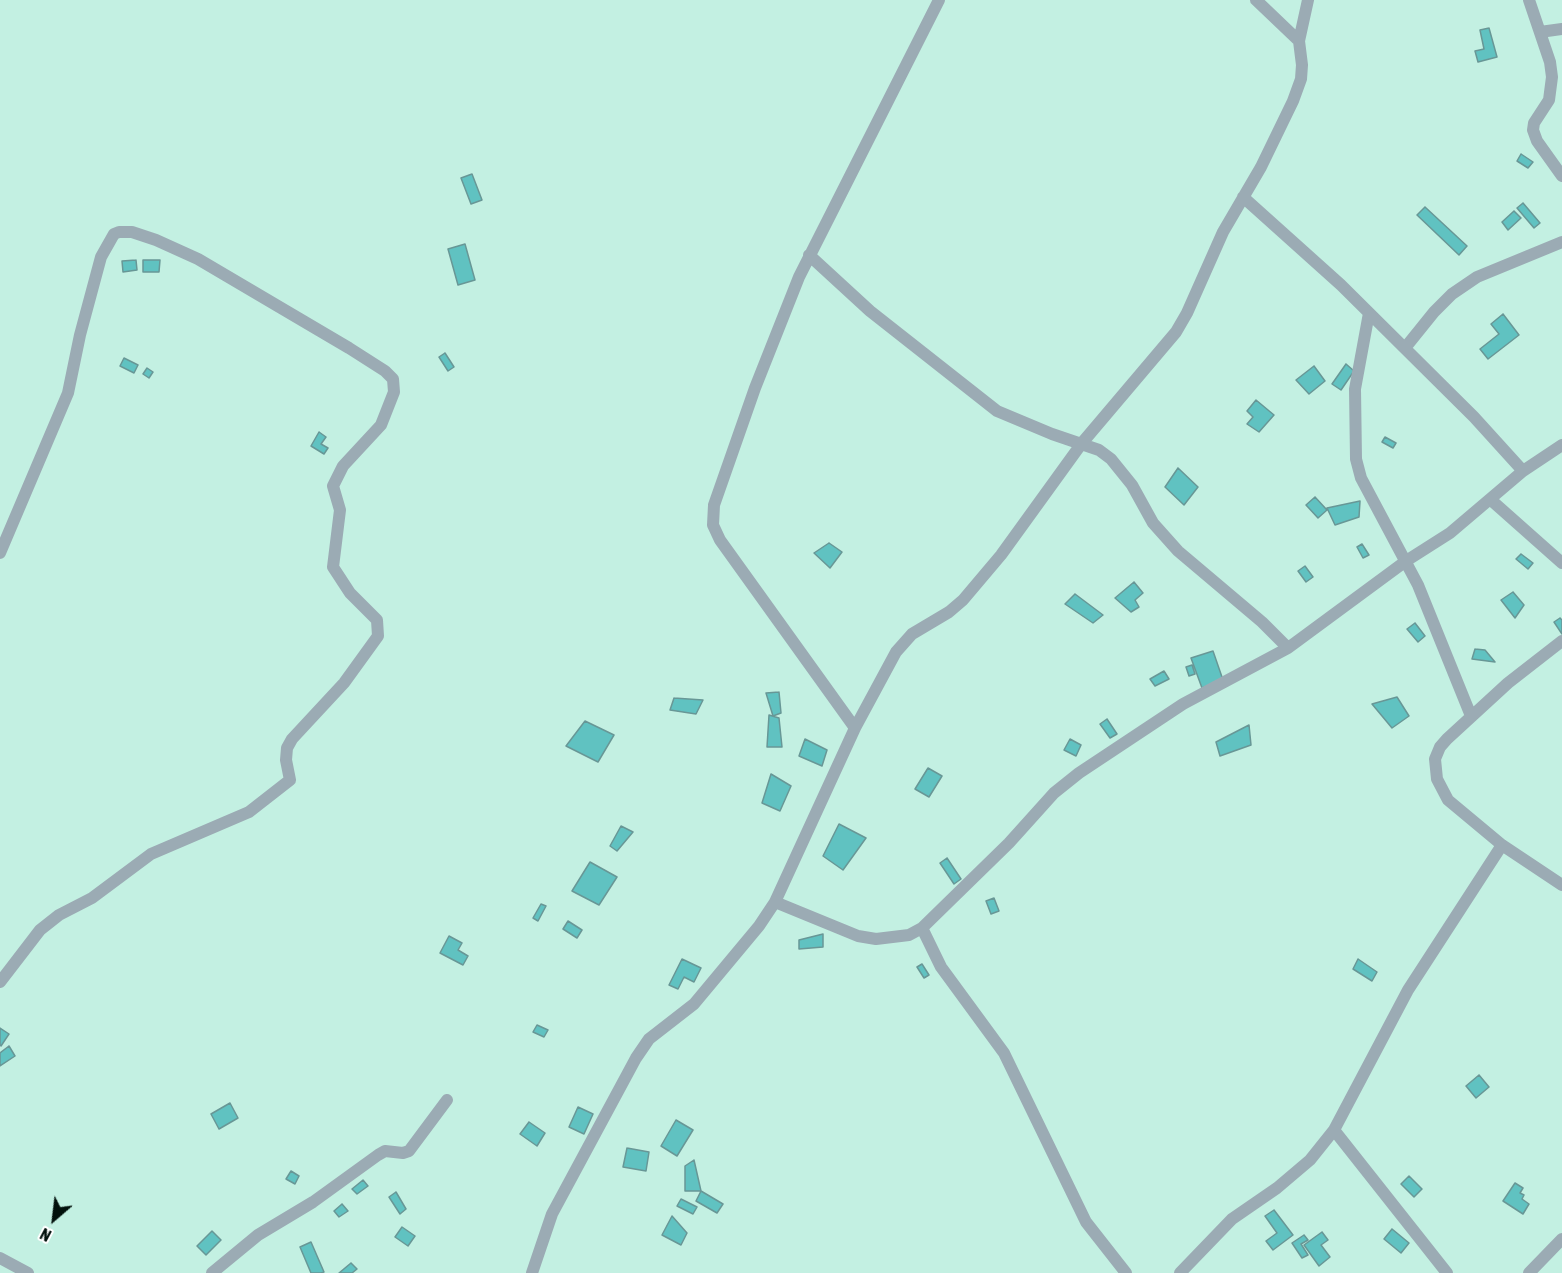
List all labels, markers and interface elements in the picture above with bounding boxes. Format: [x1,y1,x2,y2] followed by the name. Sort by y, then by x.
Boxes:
[24,1189,84,1249] north arrow
[37,1225,54,1245] text: N

